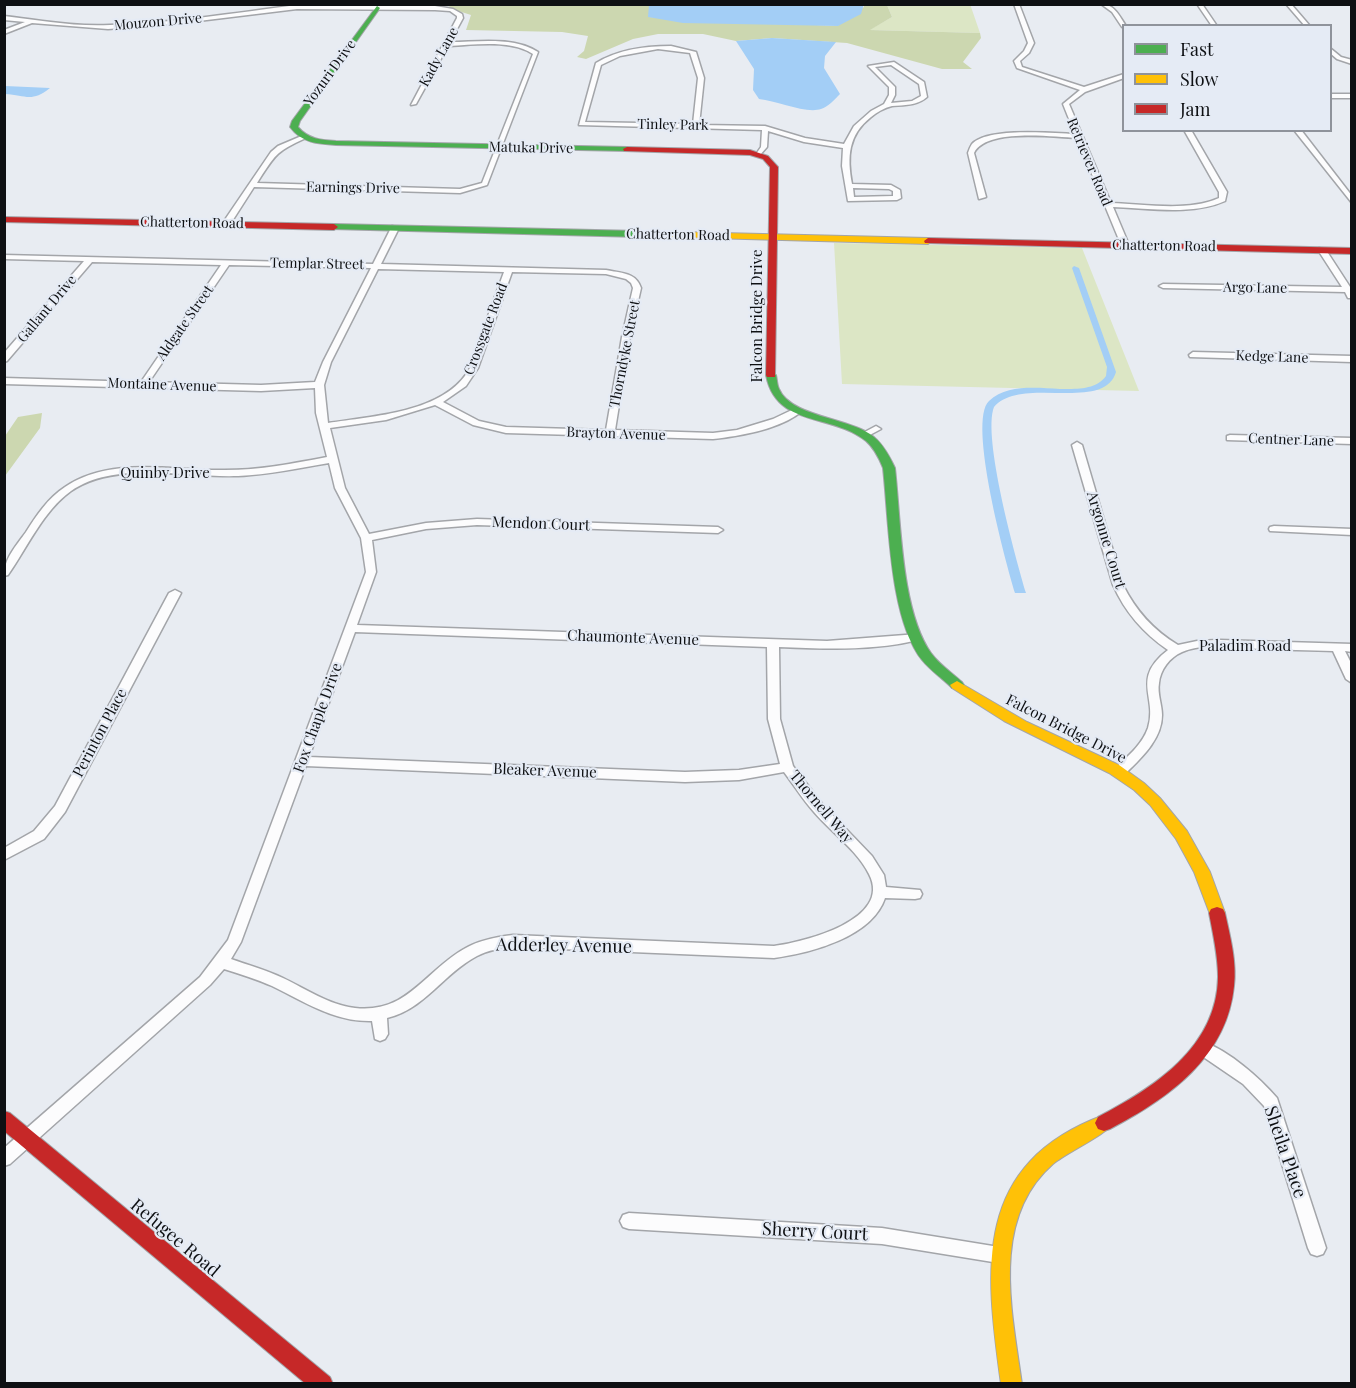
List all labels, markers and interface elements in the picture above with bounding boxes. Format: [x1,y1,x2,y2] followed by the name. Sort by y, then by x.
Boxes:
[113,10,203,34] street label: Mouzon Drive
[416,24,462,90] street label: Kady Lane
[1122,24,1332,132] legend
[300,37,360,109] street label: Yozuri Drive
[1180,37,1213,61] text: Fast
[1180,67,1218,91] text: Slow
[1180,97,1210,121] text: Jam
[637,116,709,134] street label: Tinley Park
[1063,116,1115,208] street label: Retriever Road
[489,139,573,157] street label: Matuka Drive
[306,179,400,197] street label: Earnings Drive
[140,214,244,232] street label: Chatterton Road
[626,226,730,244] street label: Chatterton Road
[1112,237,1216,255] street label: Chatterton Road
[748,250,766,382] street label: Falcon Bridge Drive
[270,255,364,273] street label: Templar Street
[14,272,80,346] street label: Gallant Drive
[1223,279,1287,297] street label: Argo Lane
[461,281,511,377] street label: Crossgate Road
[153,282,217,364] street label: Aldgate Street
[606,299,644,409] street label: Thorndyke Street
[1235,347,1309,367] street label: Kedge Lane
[107,375,217,395] street label: Montaine Avenue
[566,424,666,444] street label: Brayton Avenue
[1248,430,1334,450] street label: Centner Lane
[120,464,210,482] street label: Quinby Drive
[1083,489,1129,591] street label: Argonne Court
[492,513,590,535] street label: Mendon Court
[567,627,699,649] street label: Chaumonte Avenue
[1199,637,1291,655] street label: Paladim Road
[290,661,346,775] street label: Fox Chaple Drive
[69,686,131,780] street label: Perinton Place
[1003,691,1129,767] street label: Falcon Bridge Drive
[493,760,597,782] street label: Bleaker Avenue
[785,767,857,847] street label: Thornell Way
[496,934,632,958] street label: Adderley Avenue
[1259,1103,1311,1201] street label: Sheila Place
[126,1194,224,1282] street label: Refugee Road
[761,1218,869,1246] street label: Sherry Court

